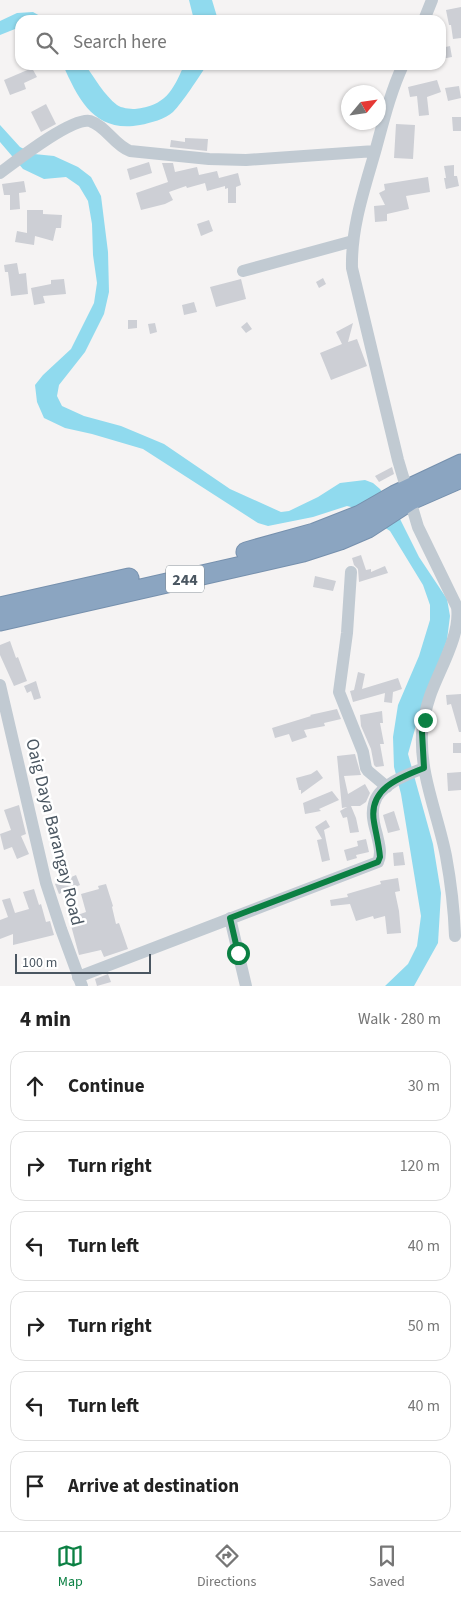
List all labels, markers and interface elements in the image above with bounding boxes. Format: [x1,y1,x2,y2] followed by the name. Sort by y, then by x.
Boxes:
[15,15,446,70] search box
[33,29,61,57] icon: search
[73,29,167,56] text: Search here
[341,85,386,130] north arrow
[166,566,204,592] road number: 244
[414,709,437,732] route end
[19,736,90,928] street label: Oaig Daya Barangay Road
[227,942,250,965] route start
[15,951,151,974] scale bar
[22,953,57,973] text: 100 m
[20,1004,71,1034] text: 4 min
[358,1008,441,1030] text: Walk · 280 m
[21,1072,49,1100] icon: ahead
[68,1073,145,1100] text: Continue
[408,1075,440,1097] text: 30 m
[21,1152,49,1180] icon: right
[68,1153,152,1180] text: Turn right
[400,1155,440,1177] text: 120 m
[21,1232,49,1260] icon: left
[68,1233,139,1260] text: Turn left
[408,1235,440,1257] text: 40 m
[21,1312,49,1340] icon: right
[68,1313,152,1340] text: Turn right
[408,1315,440,1337] text: 50 m
[21,1392,49,1420] icon: left
[68,1393,139,1420] text: Turn left
[408,1395,440,1417] text: 40 m
[21,1472,49,1500] icon: arrive
[68,1473,239,1500] text: Arrive at destination
[56,1542,84,1592] tab: Map
[197,1542,256,1592] tab: Directions
[369,1542,405,1592] tab: Saved

